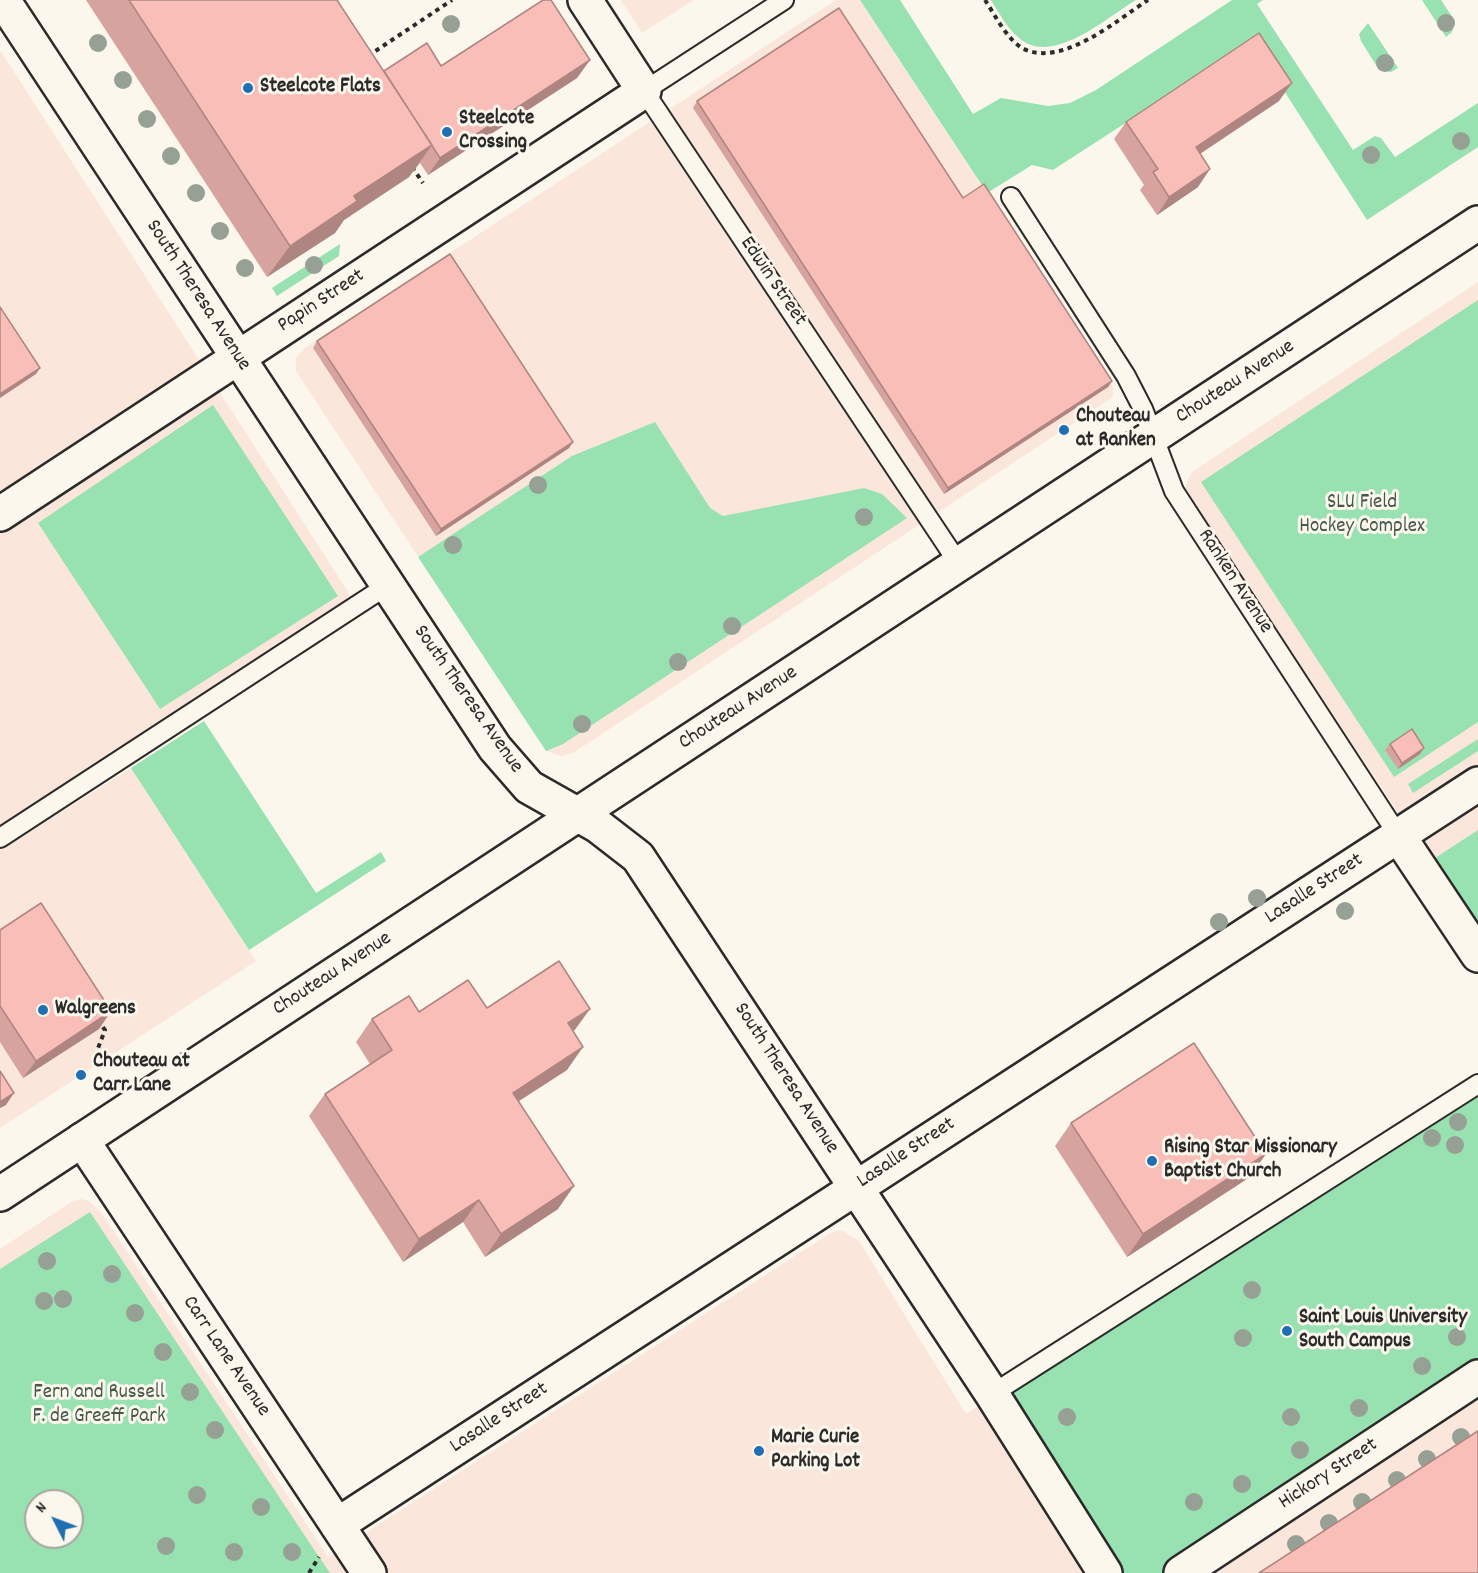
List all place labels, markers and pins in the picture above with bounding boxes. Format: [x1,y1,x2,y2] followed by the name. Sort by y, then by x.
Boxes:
[260,75,381,101] place label: Steelcote Flats
[241,81,255,95] marker: Steelcote Flats
[459,107,534,157] place label: Steelcote Crossing
[440,125,454,139] marker: Steelcote Crossing
[1076,405,1156,455] place label: Chouteau at Ranken
[1057,423,1071,437] marker: Chouteau at Ranken
[55,997,136,1023] place label: Walgreens
[36,1003,50,1017] marker: Walgreens
[93,1050,190,1100] place label: Chouteau at Carr Lane
[74,1068,88,1082] marker: Chouteau at Carr Lane
[1164,1136,1337,1186] place label: Rising Star Missionary Baptist Church
[1145,1154,1159,1168] marker: Rising Star Missionary Baptist Church
[1299,1306,1467,1356] place label: Saint Louis University South Campus
[1280,1324,1294,1338] marker: Saint Louis University South Campus
[771,1426,860,1476] place label: Marie Curie Parking Lot
[752,1444,766,1458] marker: Marie Curie Parking Lot

